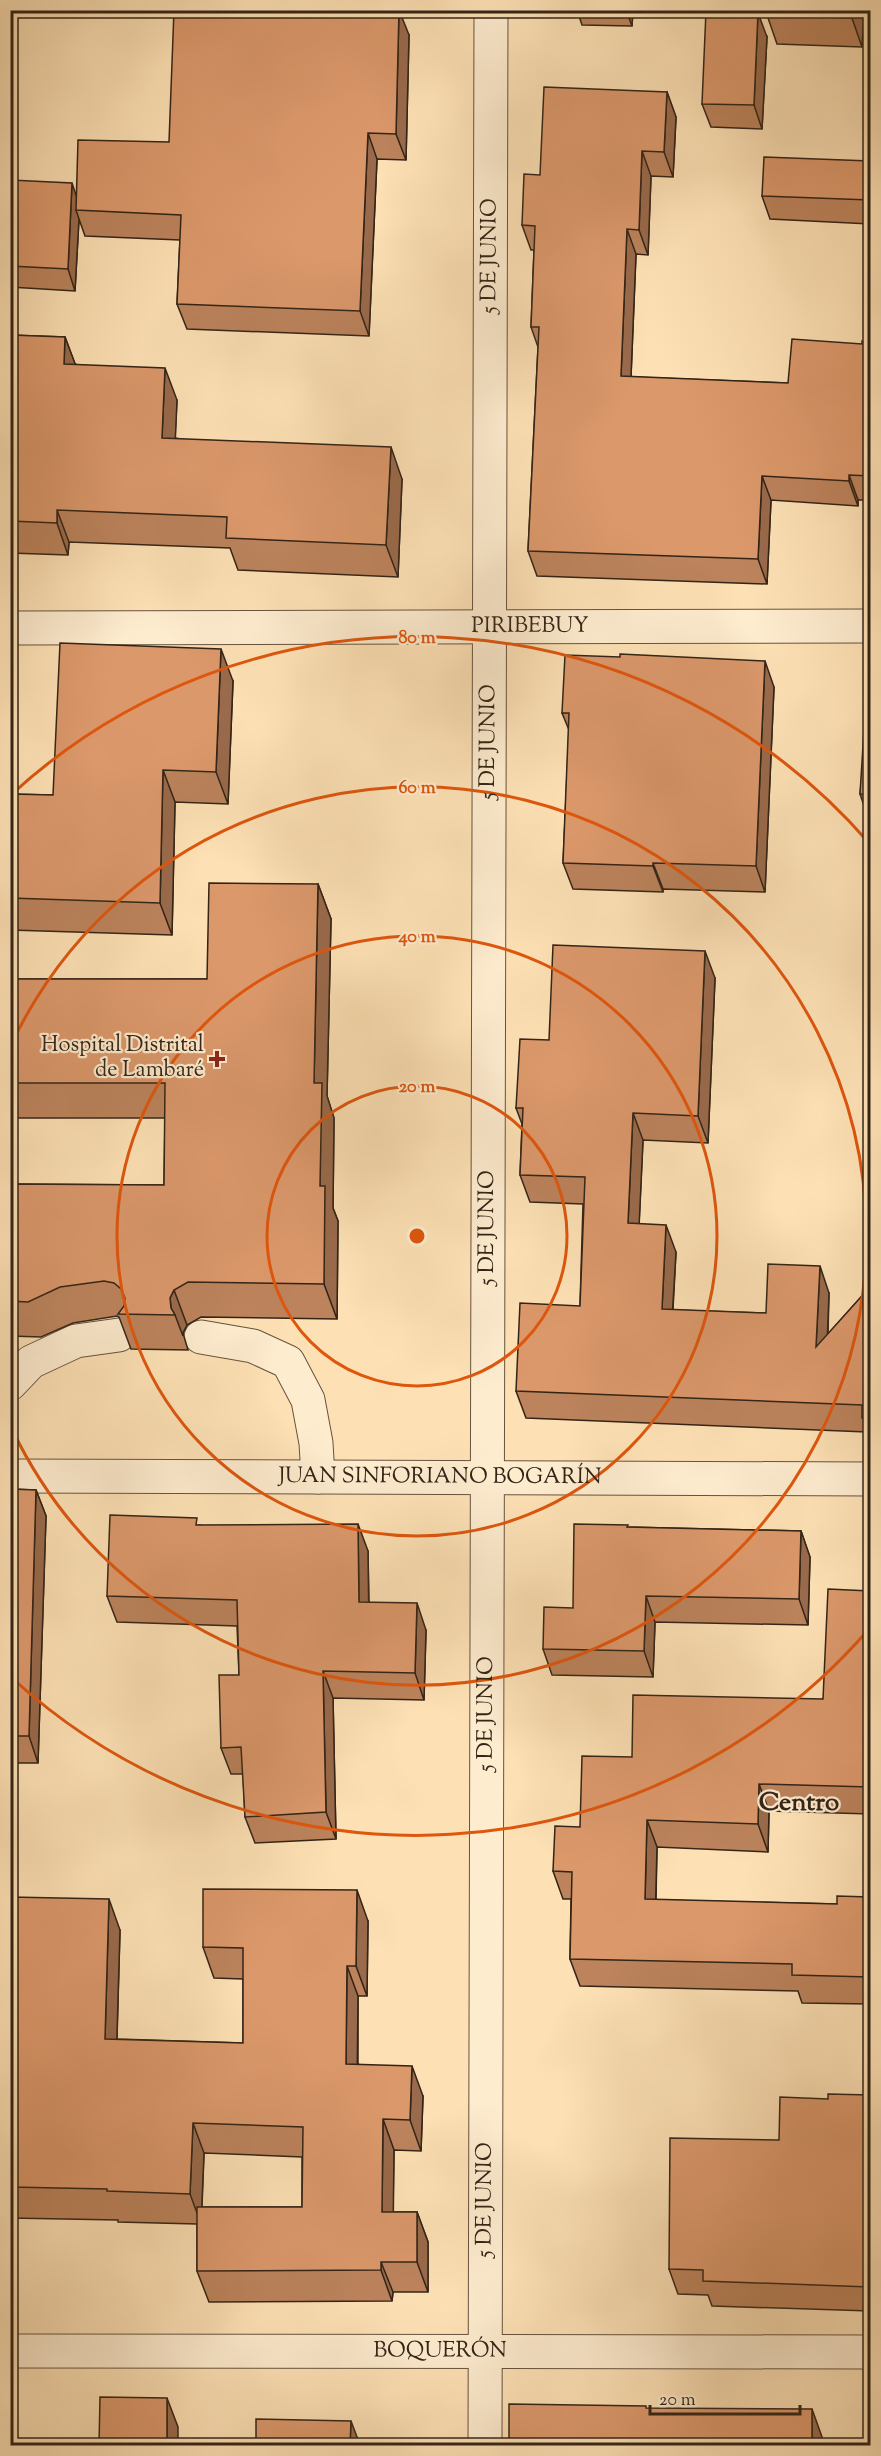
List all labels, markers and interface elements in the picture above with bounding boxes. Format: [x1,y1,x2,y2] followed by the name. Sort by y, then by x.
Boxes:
[474,198,507,316] street label: 5 DE JUNIO
[471,611,589,643] street label: PIRIBEBUY
[398,626,436,652] text: 80 m
[473,684,505,802] street label: 5 DE JUNIO
[398,776,436,802] text: 60 m
[397,925,436,951] text: 40 m
[41,1030,204,1087] place label: Hospital Distrital de Lambaré
[208,1050,226,1068] marker: Hospital Distrital de Lambaré
[399,1075,435,1101] text: 20 m
[472,1170,504,1288] street label: 5 DE JUNIO
[407,1226,427,1246] centre of rings
[277,1461,602,1494] street label: JUAN SINFORIANO BOGARÍN
[471,1656,503,1774] street label: 5 DE JUNIO
[759,1785,839,1822] district label: Centro
[469,2142,502,2260] street label: 5 DE JUNIO
[373,2335,507,2368] street label: BOQUERÓN
[650,2378,800,2416] scale bar
[659,2388,696,2414] text: 20 m

